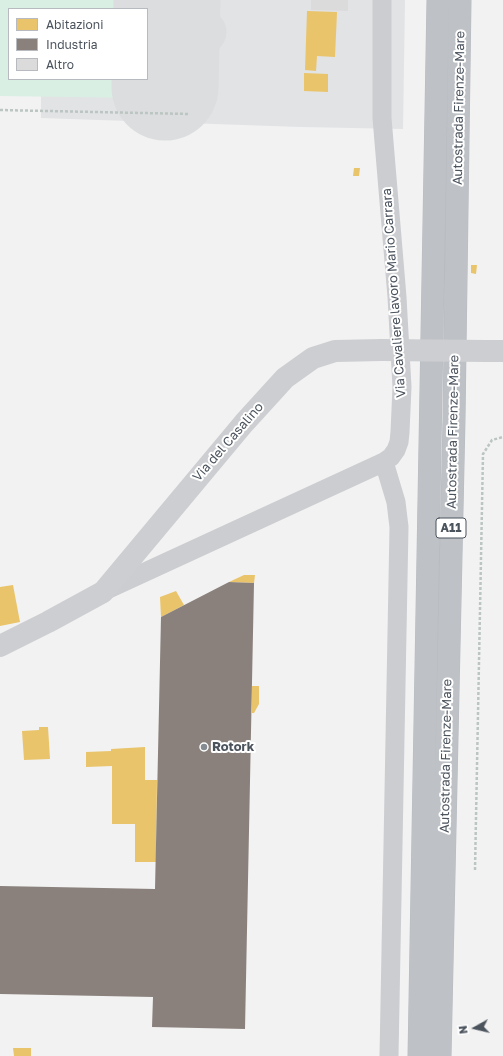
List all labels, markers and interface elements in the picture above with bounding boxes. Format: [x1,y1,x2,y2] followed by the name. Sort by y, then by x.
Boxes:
[8,8,148,80] legend
[46,17,103,32] text: Abitazioni
[450,31,468,185] street label: Autostrada Firenze-Mare
[46,37,98,52] text: Industria
[46,57,74,72] text: Altro
[379,188,409,398] street label: Via Cavaliere lavoro Mario Carrara
[444,355,462,509] street label: Autostrada Firenze-Mare
[189,399,267,485] street label: Via del Casalino
[436,518,466,538] road number: A11
[437,679,455,833] street label: Autostrada Firenze-Mare
[212,739,254,755] place label: Rotork
[199,742,209,752] marker: Rotork
[455,1008,495,1048] north arrow
[456,1025,470,1035] text: N

